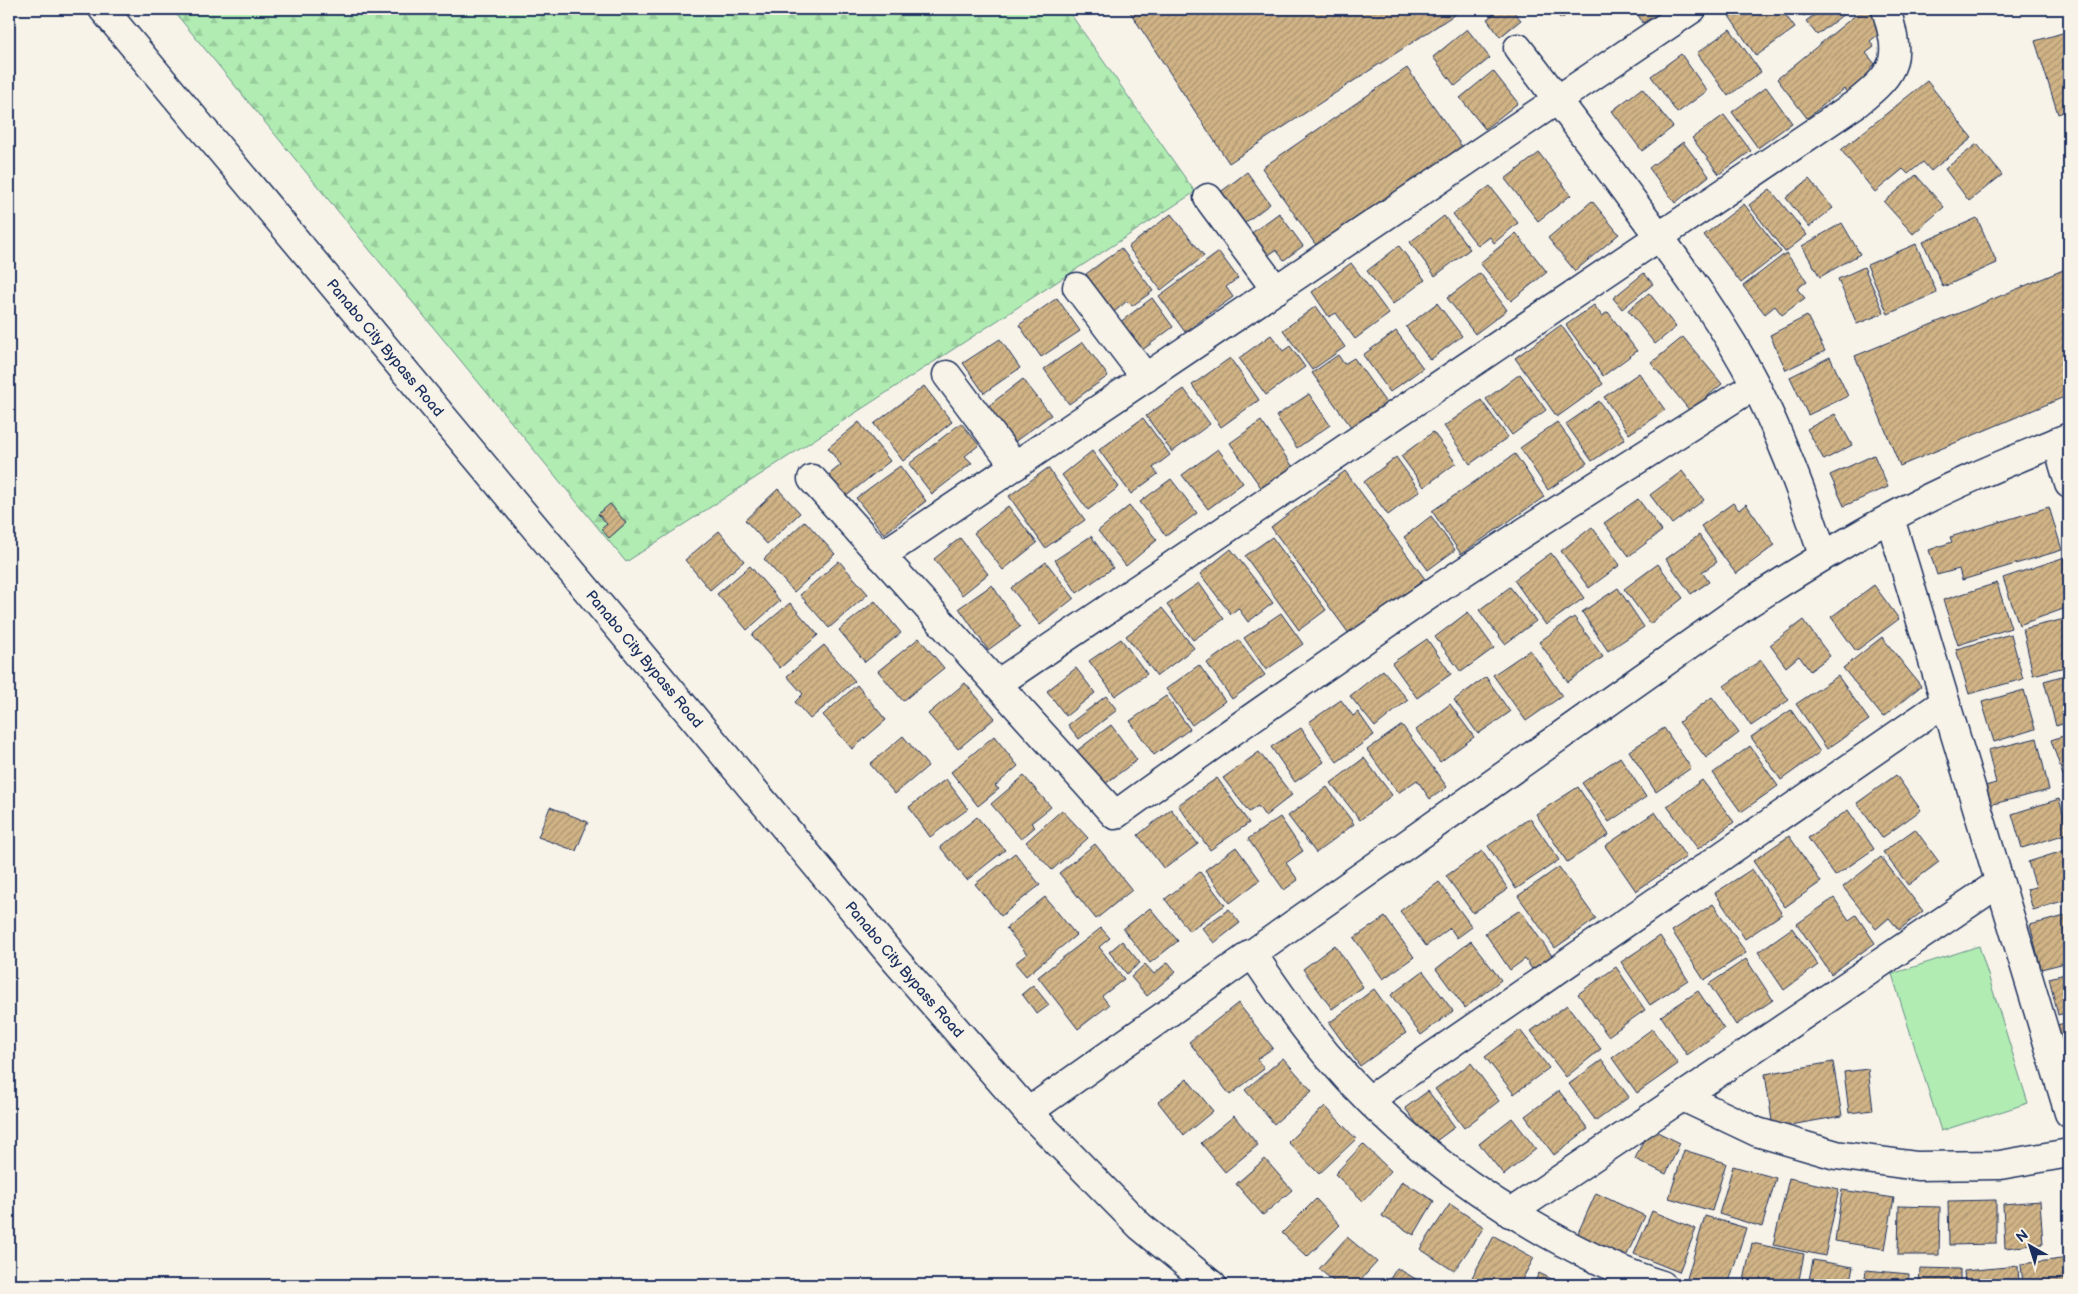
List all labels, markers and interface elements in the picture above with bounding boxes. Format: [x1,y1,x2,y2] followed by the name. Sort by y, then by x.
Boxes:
[322,275,448,421] street label: Panabo City Bypass Road
[581,587,707,732] street label: Panabo City Bypass Road
[841,898,968,1042] street label: Panabo City Bypass Road
[2006,1222,2056,1272] north arrow
[2013,1226,2032,1246] text: N

